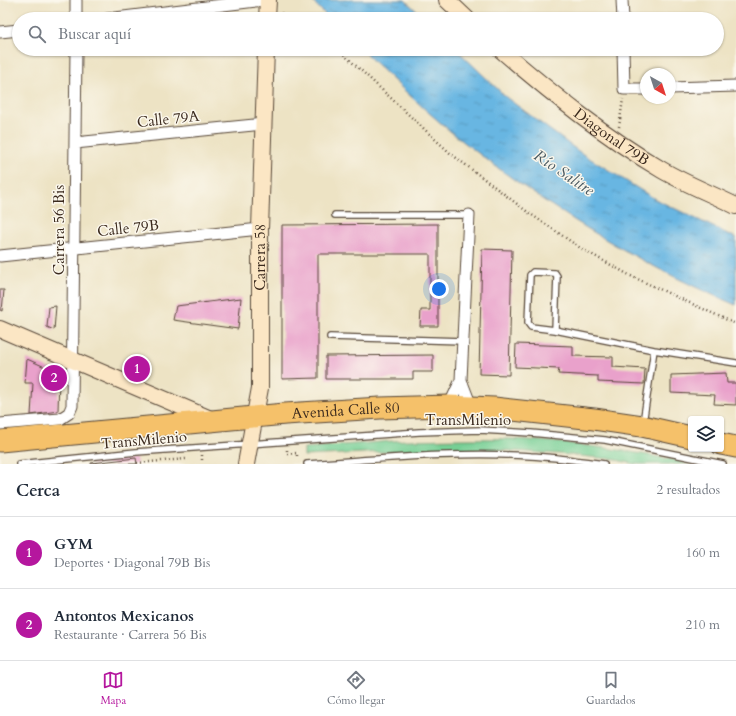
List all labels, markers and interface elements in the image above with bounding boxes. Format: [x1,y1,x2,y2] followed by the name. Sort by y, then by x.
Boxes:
[12,12,724,56] search box
[26,23,48,45] icon: search
[58,24,131,44] text: Buscar aquí
[640,68,676,104] north arrow
[570,103,653,170] street label: Diagonal 79B
[136,106,200,132] street label: Calle 79A
[529,145,599,202] water label: Río Salitre
[49,185,69,275] street label: Carrera 56 Bis
[96,215,160,241] street label: Calle 79B
[250,223,270,291] street label: Carrera 58
[429,279,449,299] your location
[124,354,150,384] pin: 1
[41,363,67,393] pin: 2
[291,397,400,424] street label: Avenida Calle 80
[425,410,511,430] street label: TransMilenio
[688,416,724,452] map controls
[688,416,724,452] button: layers
[100,426,188,454] street label: TransMilenio
[16,479,60,502] text: Cerca
[656,481,720,499] text: 2 resultados
[54,534,93,554] text: GYM
[26,544,32,562] text: 1
[686,544,720,562] text: 160 m
[54,554,210,572] text: Deportes · Diagonal 79B Bis
[54,606,194,626] text: Antontos Mexicanos
[26,616,32,634] text: 2
[686,616,720,634] text: 210 m
[54,626,207,644] text: Restaurante · Carrera 56 Bis
[100,669,126,708] tab: Mapa
[327,669,385,708] tab: Cómo llegar
[586,669,636,708] tab: Guardados

